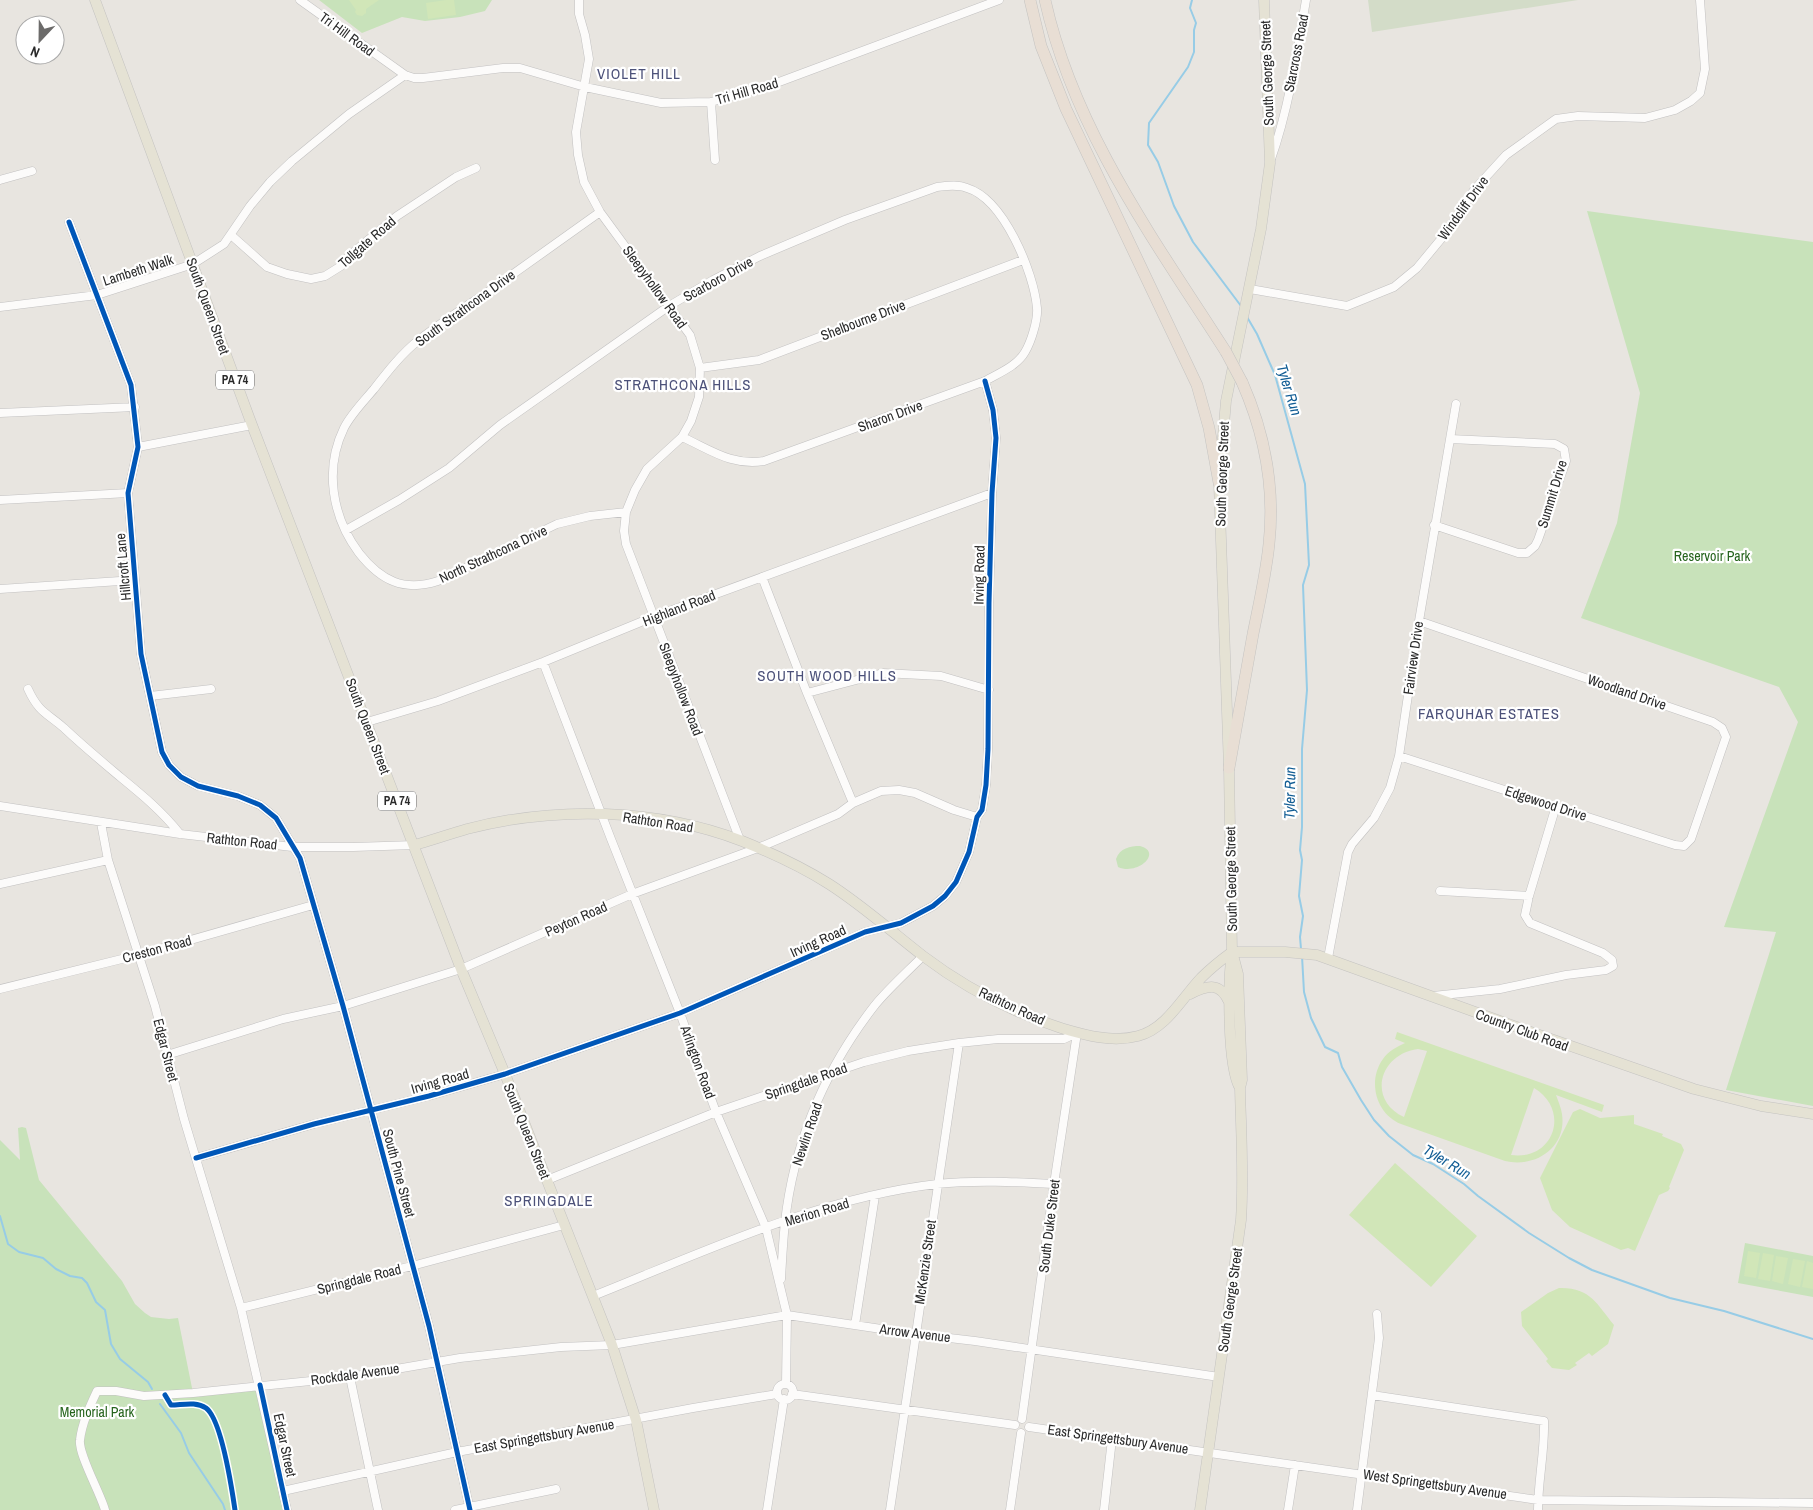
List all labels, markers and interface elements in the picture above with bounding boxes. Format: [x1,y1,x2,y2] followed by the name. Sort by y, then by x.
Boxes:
[316,8,378,60] street label: Tri Hill Road
[1280,12,1312,94] street label: Starcross Road
[15,15,65,65] north arrow
[1256,20,1278,126] street label: South George Street
[28,42,42,62] text: N
[597,63,681,84] district label: VIOLET HILL
[714,74,780,108] street label: Tri Hill Road
[1434,172,1492,244] street label: Windcliff Drive
[335,212,399,272] street label: Tollgate Road
[619,242,691,332] street label: Sleepyhollow Road
[101,250,176,290] street label: Lambeth Walk
[680,252,756,306] street label: Scarboro Drive
[182,255,234,357] street label: South Queen Street
[411,266,519,350] street label: South Strathcona Drive
[818,296,908,344] street label: Shelbourne Drive
[1272,362,1307,418] water label: Tyler Run
[216,370,254,390] road number: PA 74
[615,374,751,395] district label: STRATHCONA HILLS
[855,396,925,436] street label: Sharon Drive
[1211,421,1233,527] street label: South George Street
[1533,458,1571,530] street label: Summit Drive
[436,521,550,587] street label: North Strathcona Drive
[111,533,135,601] street label: Hillcroft Lane
[969,545,989,605] street label: Irving Road
[1674,547,1751,565] park label: Reservoir Park
[640,586,718,630] street label: Highland Road
[1399,620,1427,696] street label: Fairview Drive
[655,640,707,738] street label: Sleepyhollow Road
[757,665,897,686] district label: SOUTH WOOD HILLS
[1585,670,1669,714] street label: Woodland Drive
[341,675,395,777] street label: South Queen Street
[1418,703,1560,724] district label: FARQUHAR ESTATES
[1279,766,1300,819] water label: Tyler Run
[1503,781,1589,825] street label: Edgewood Drive
[378,791,416,810] road number: PA 74
[622,808,694,836] street label: Rathton Road
[1221,826,1241,932] street label: South George Street
[206,828,278,854] street label: Rathton Road
[542,897,610,941] street label: Peyton Road
[787,921,849,961] street label: Irving Road
[120,931,194,967] street label: Creston Road
[976,983,1048,1029] street label: Rathton Road
[1473,1005,1571,1055] street label: Country Club Road
[149,1017,183,1083] street label: Edgar Street
[676,1022,720,1101] street label: Arlington Road
[762,1058,850,1104] street label: Springdale Road
[409,1064,471,1098] street label: Irving Road
[500,1081,554,1181] street label: South Queen Street
[788,1100,826,1168] street label: Newlin Road
[379,1127,419,1219] street label: South Pine Street
[1419,1139,1475,1184] water label: Tyler Run
[1034,1178,1064,1274] street label: South Duke Street
[504,1190,594,1211] district label: SPRINGDALE
[783,1194,851,1230] street label: Merion Road
[910,1219,940,1305] street label: McKenzie Street
[1214,1247,1246,1353] street label: South George Street
[315,1260,403,1298] street label: Springdale Road
[878,1320,951,1346] street label: Arrow Avenue
[310,1359,400,1389] street label: Rockdale Avenue
[60,1403,135,1421] park label: Memorial Park
[269,1412,301,1478] street label: Edgar Street
[472,1415,616,1457] street label: East Springettsbury Avenue
[1046,1420,1190,1458] street label: East Springettsbury Avenue
[1362,1465,1508,1503] street label: West Springettsbury Avenue

